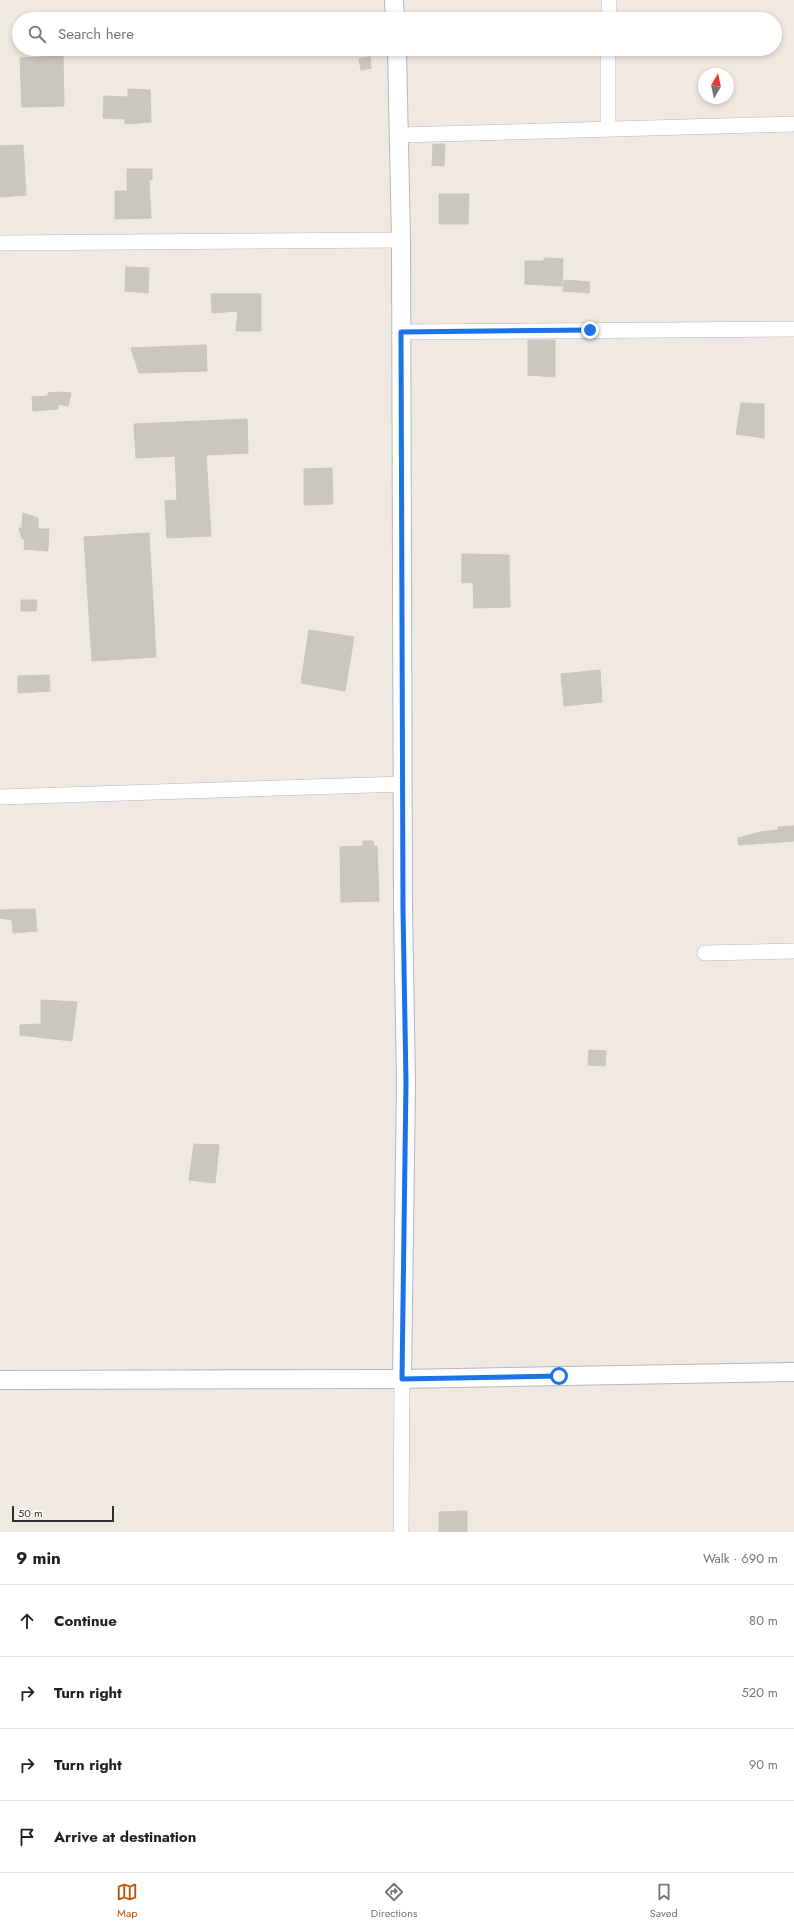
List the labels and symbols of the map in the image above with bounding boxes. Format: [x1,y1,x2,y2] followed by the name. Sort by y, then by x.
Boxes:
[698,68,734,104] north arrow
[581,321,599,339] route end
[550,1367,568,1385] route start
[12,1504,114,1523] scale bar

